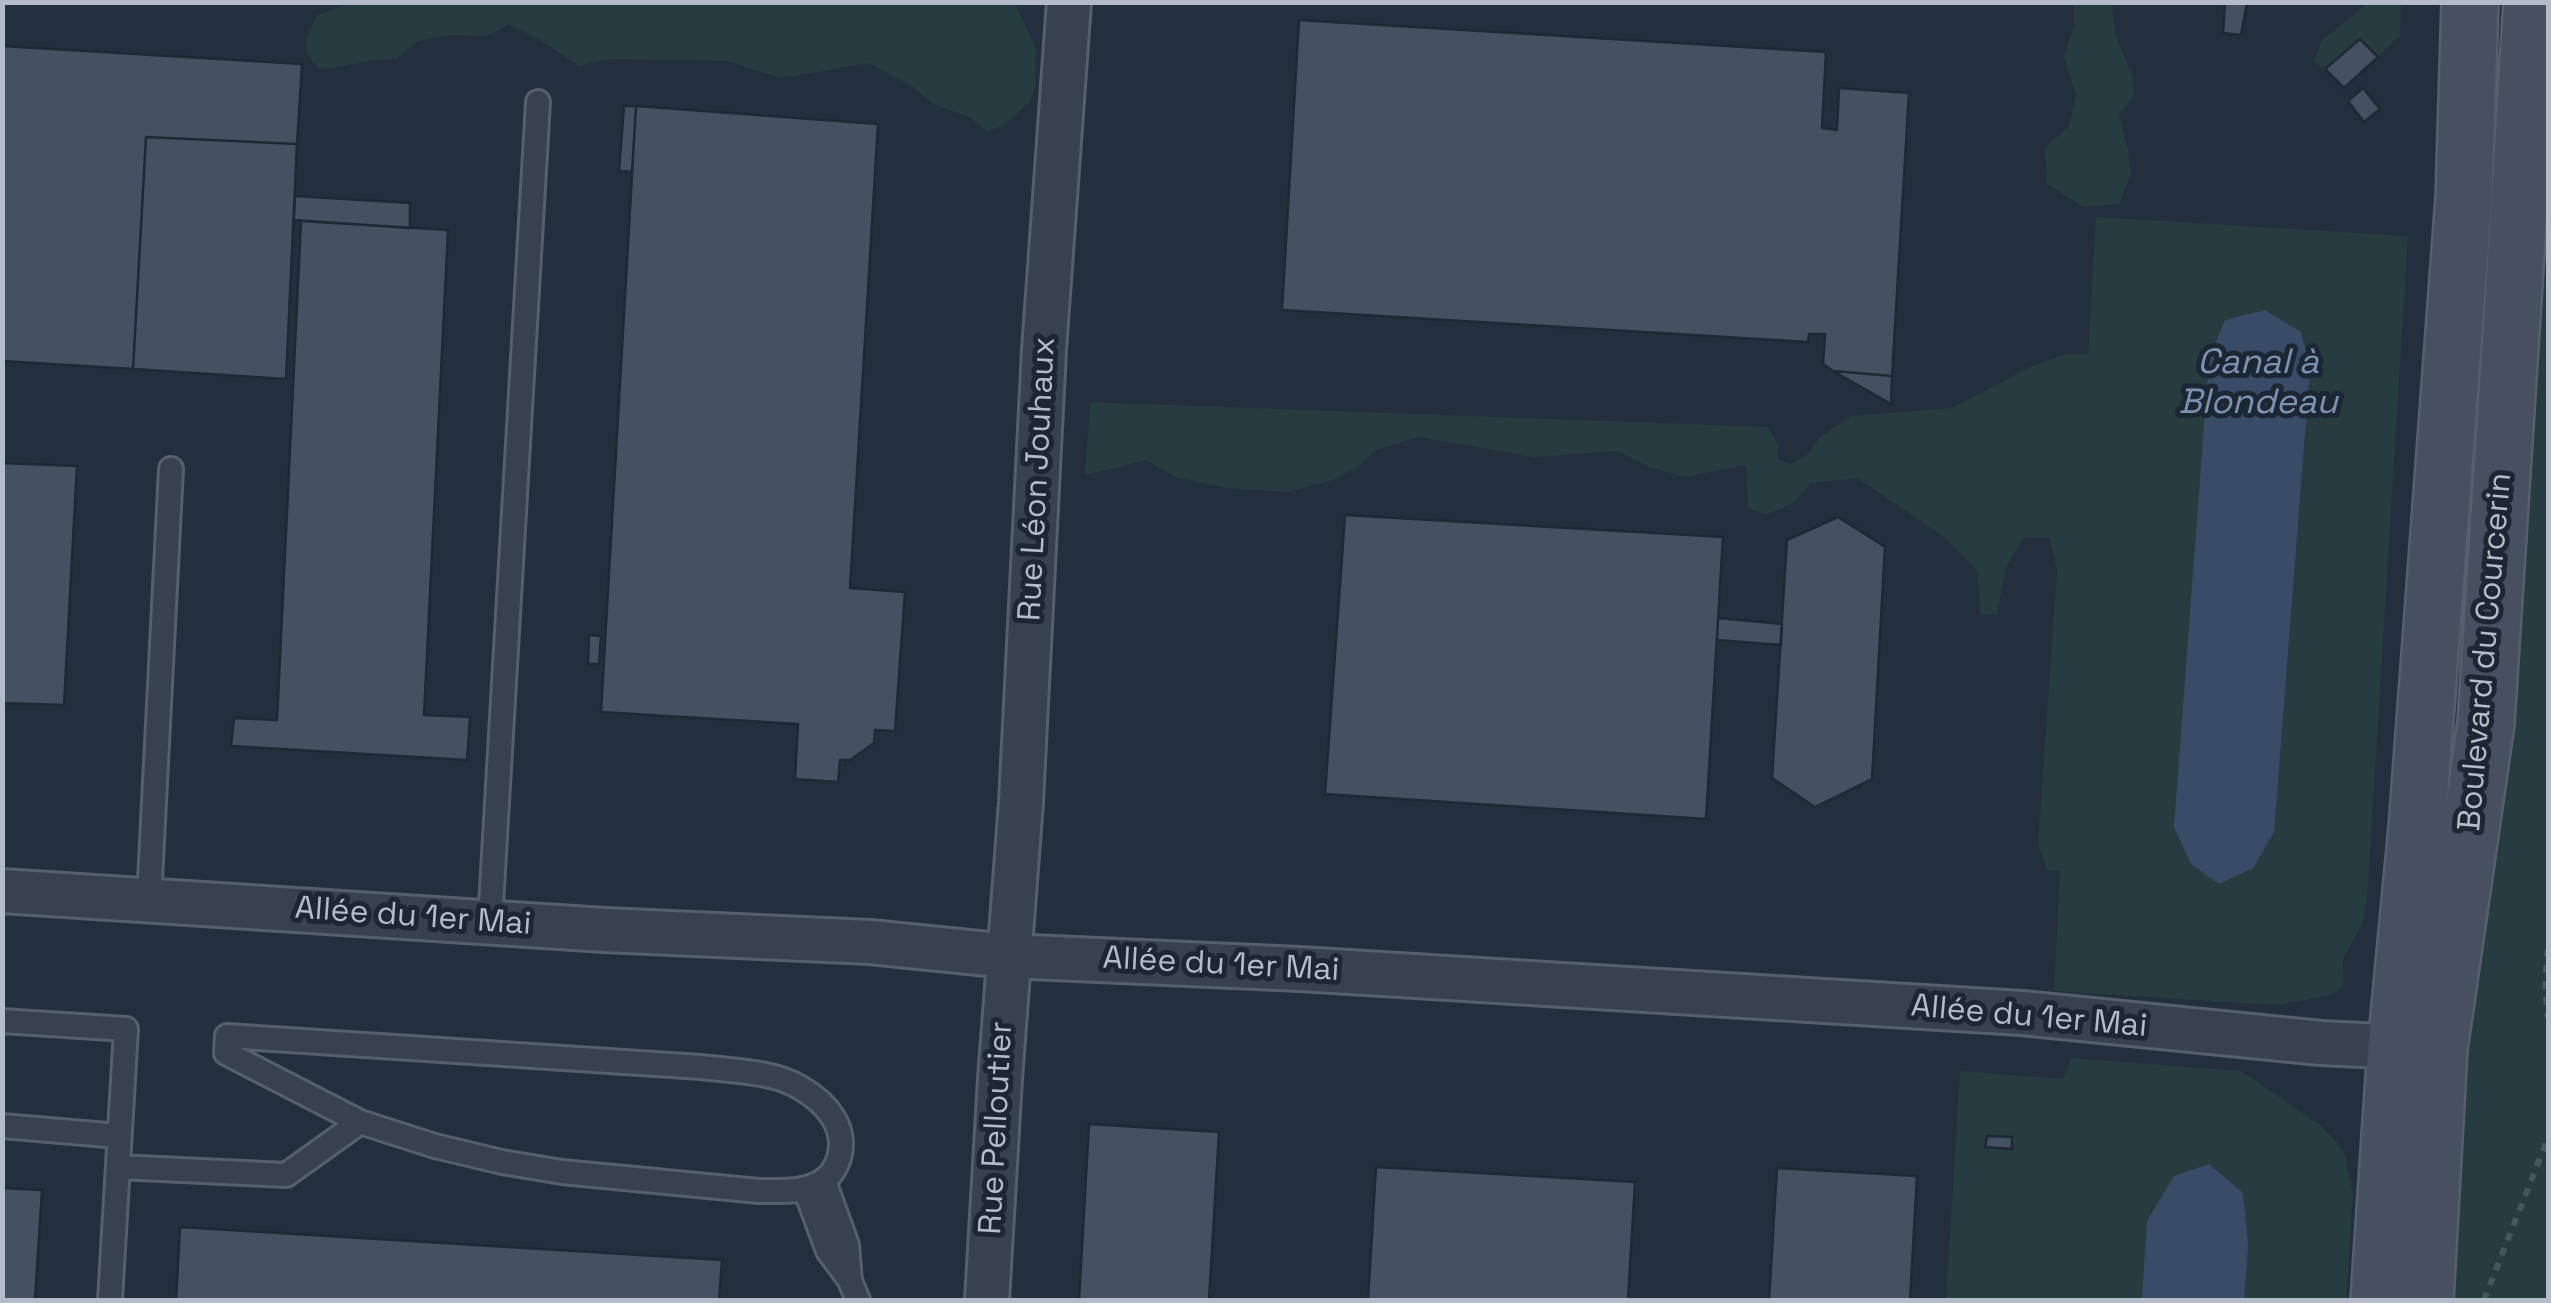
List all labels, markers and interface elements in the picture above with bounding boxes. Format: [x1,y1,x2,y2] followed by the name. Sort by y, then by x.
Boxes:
[1011,336,1065,622] street label: Rue Léon Jouhaux
[2178,343,2338,425] water label: Canal à Blondeau
[2451,471,2521,833] street label: Boulevard du Courcerin
[294,890,532,944] street label: Allée du 1er Mai
[1102,940,1340,990] street label: Allée du 1er Mai
[1909,988,2149,1046] street label: Allée du 1er Mai
[972,1021,1022,1235] street label: Rue Pelloutier

